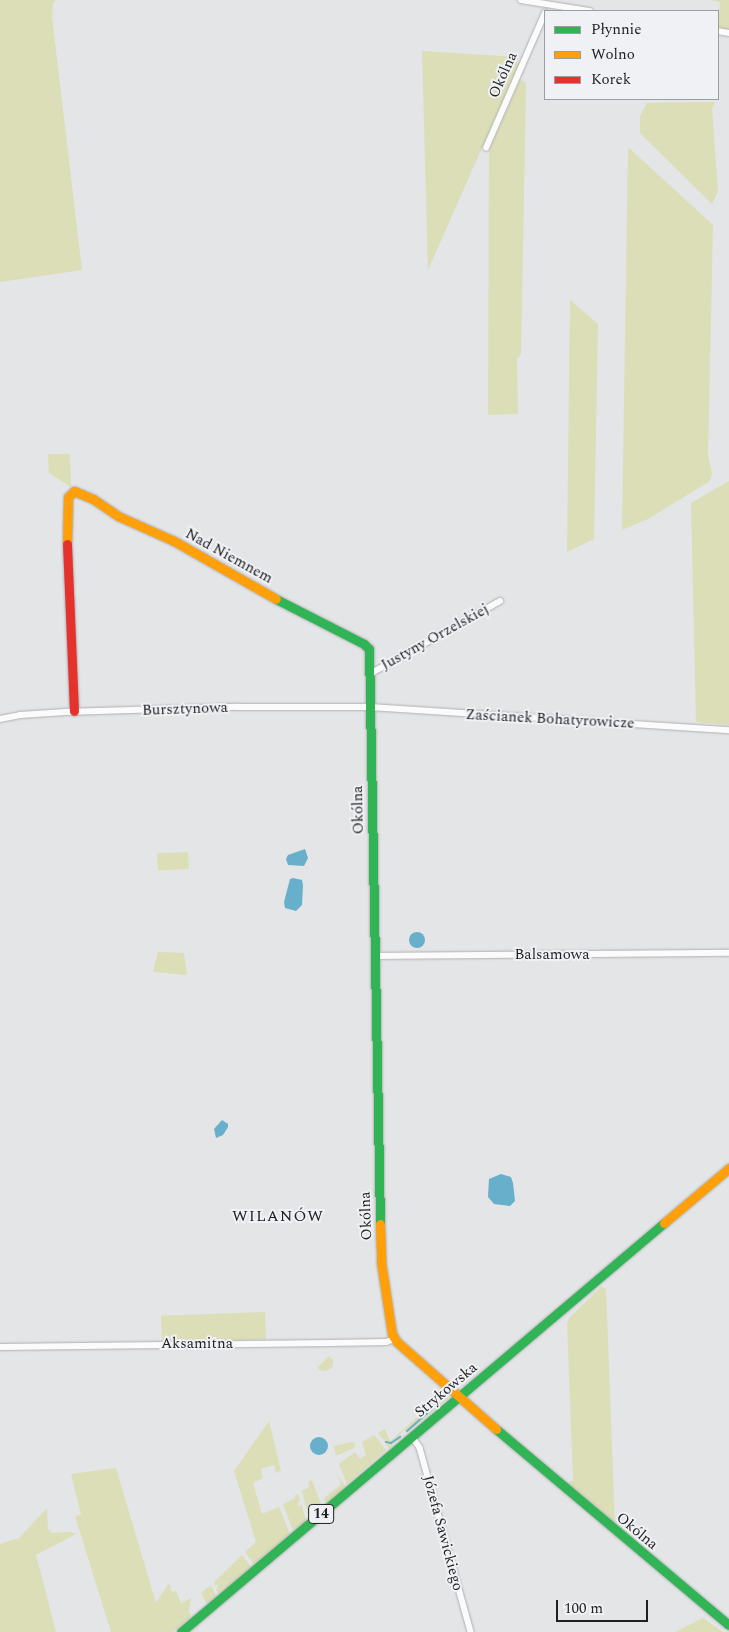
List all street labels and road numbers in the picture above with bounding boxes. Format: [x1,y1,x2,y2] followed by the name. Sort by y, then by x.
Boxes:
[485,49,521,101] street label: Okólna
[182,525,276,587] street label: Nad Niemnem
[378,600,492,674] street label: Justyny Orzelskiej
[142,699,228,719] street label: Bursztynowa
[465,706,635,732] street label: Zaścianek Bohatyrowicze
[349,786,367,834] street label: Okólna
[515,946,589,964] street label: Balsamowa
[356,1191,376,1241] street label: Okólna
[161,1335,233,1353] street label: Aksamitna
[411,1359,481,1421] street label: Strykowska
[419,1473,467,1593] street label: Józefa Sawickiego
[307,1502,335,1526] road number: 14
[613,1508,661,1554] street label: Okólna

